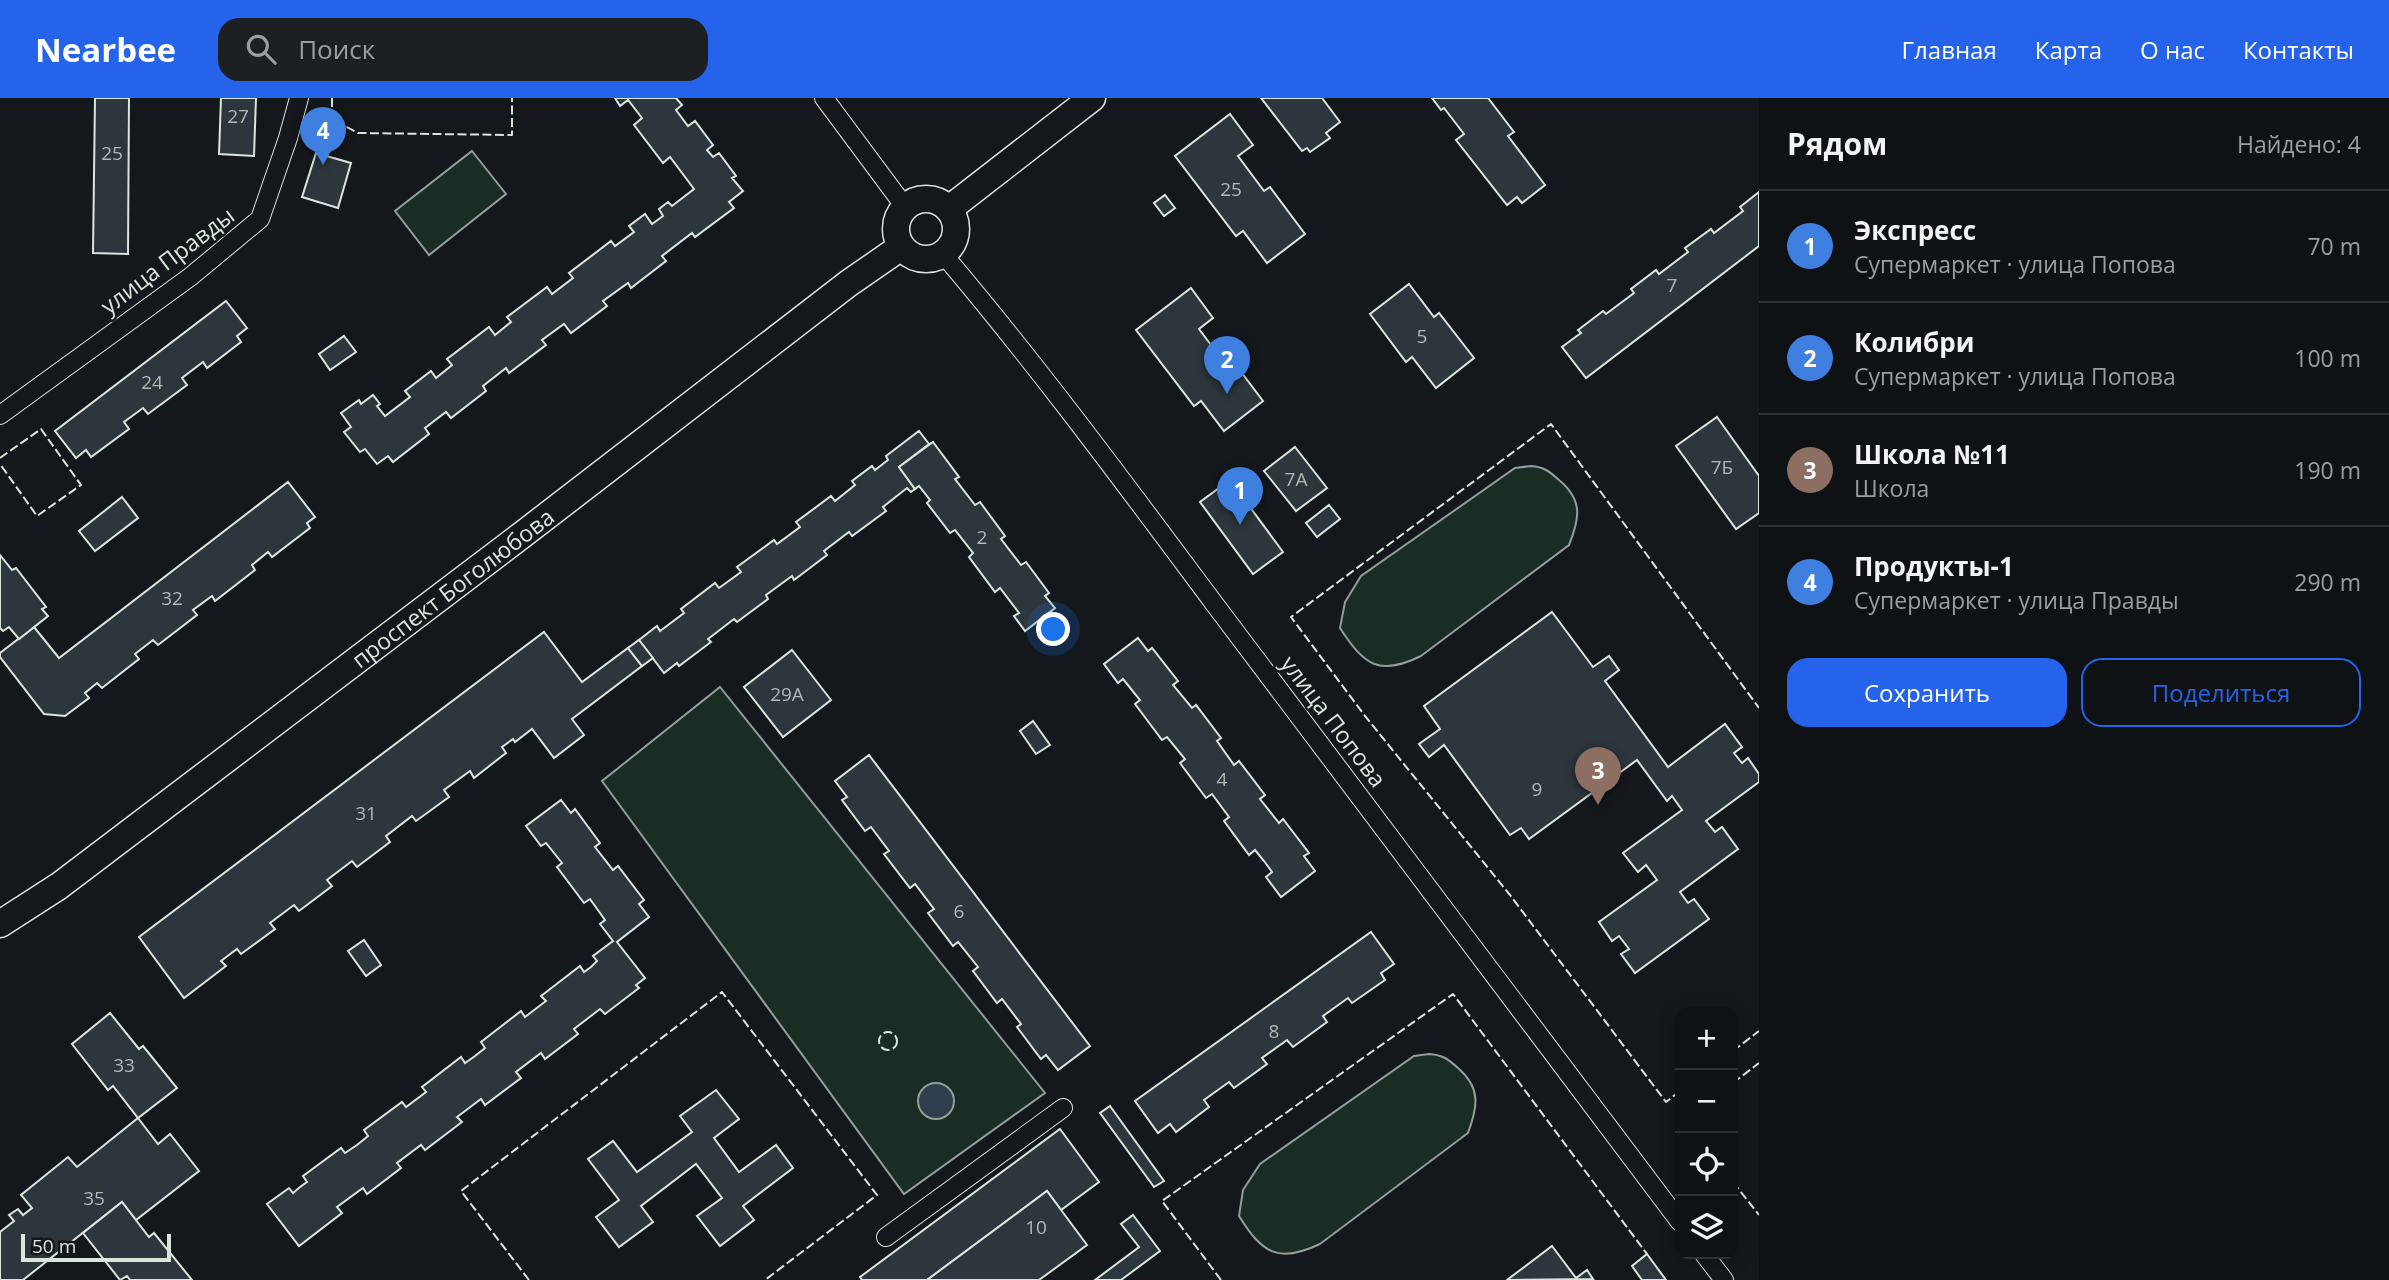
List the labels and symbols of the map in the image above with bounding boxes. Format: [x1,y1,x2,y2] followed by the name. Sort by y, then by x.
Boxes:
[227,103,249,129] house number: 27
[300,107,346,165] pin: 4
[101,140,123,166] house number: 25
[1220,176,1242,202] house number: 25
[93,199,241,321] street label: улица Правды
[1667,272,1677,298] house number: 7
[1417,323,1427,349] house number: 5
[1204,336,1250,394] pin: 2
[141,369,163,395] house number: 24
[1711,454,1733,480] house number: 7Б
[1285,466,1307,492] house number: 7А
[1217,467,1263,525] pin: 1
[345,500,560,675] street label: проспект Боголюбова
[977,524,987,550] house number: 2
[161,585,183,611] house number: 32
[1036,612,1070,646] your location
[1274,649,1394,793] street label: улица Попова
[770,681,804,707] house number: 29А
[1575,747,1621,805] pin: 3
[1217,766,1228,792] house number: 4
[1532,776,1542,802] house number: 9
[355,800,377,826] house number: 31
[954,898,964,924] house number: 6
[1269,1018,1279,1044] house number: 8
[113,1052,135,1078] house number: 33
[83,1185,105,1211] house number: 35
[1025,1214,1047,1240] house number: 10
[21,1231,172,1263] scale bar

